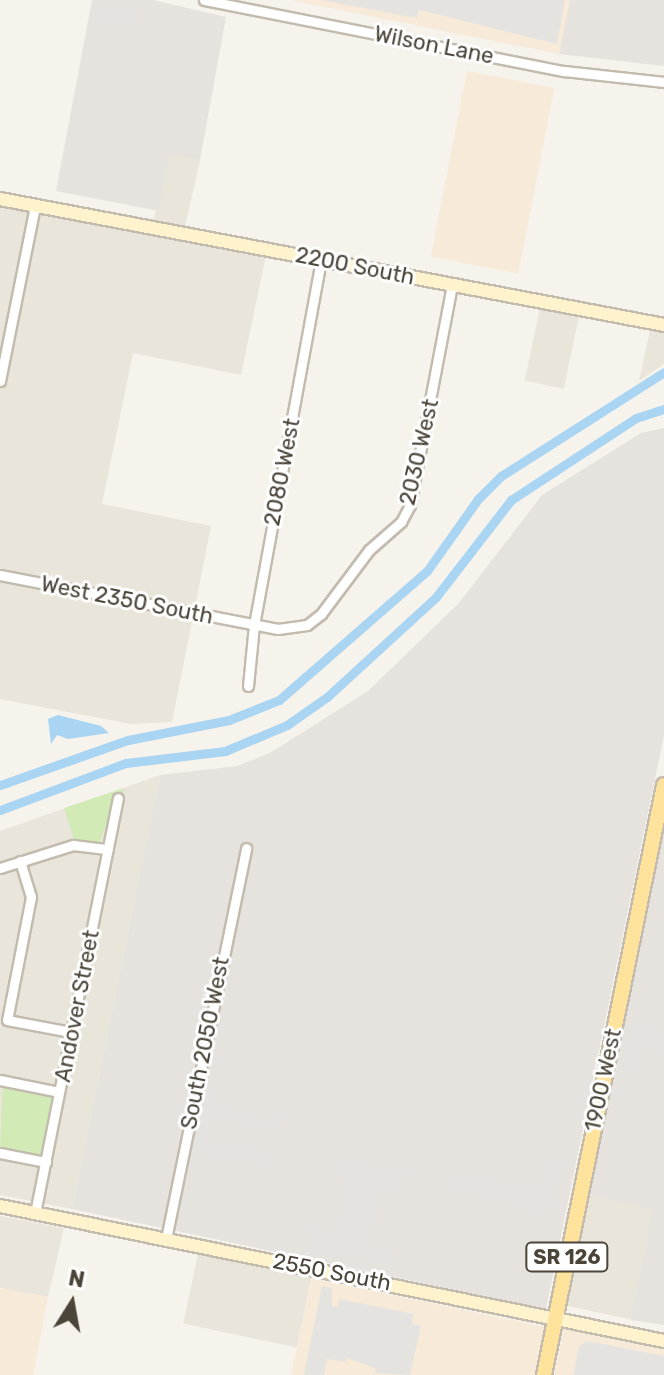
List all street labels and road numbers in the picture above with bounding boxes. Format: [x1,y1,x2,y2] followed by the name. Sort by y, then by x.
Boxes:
[372,20,496,70] street label: Wilson Lane
[293,242,417,290] street label: 2200 South
[394,396,444,508] street label: 2030 West
[259,416,305,528] street label: 2080 West
[39,570,215,630] street label: West 2350 South
[49,927,105,1085] street label: Andover Street
[175,954,235,1132] street label: South 2050 West
[579,1026,627,1134] street label: 1900 West
[525,1241,609,1273] road number: SR 126
[271,1248,393,1296] street label: 2550 South

